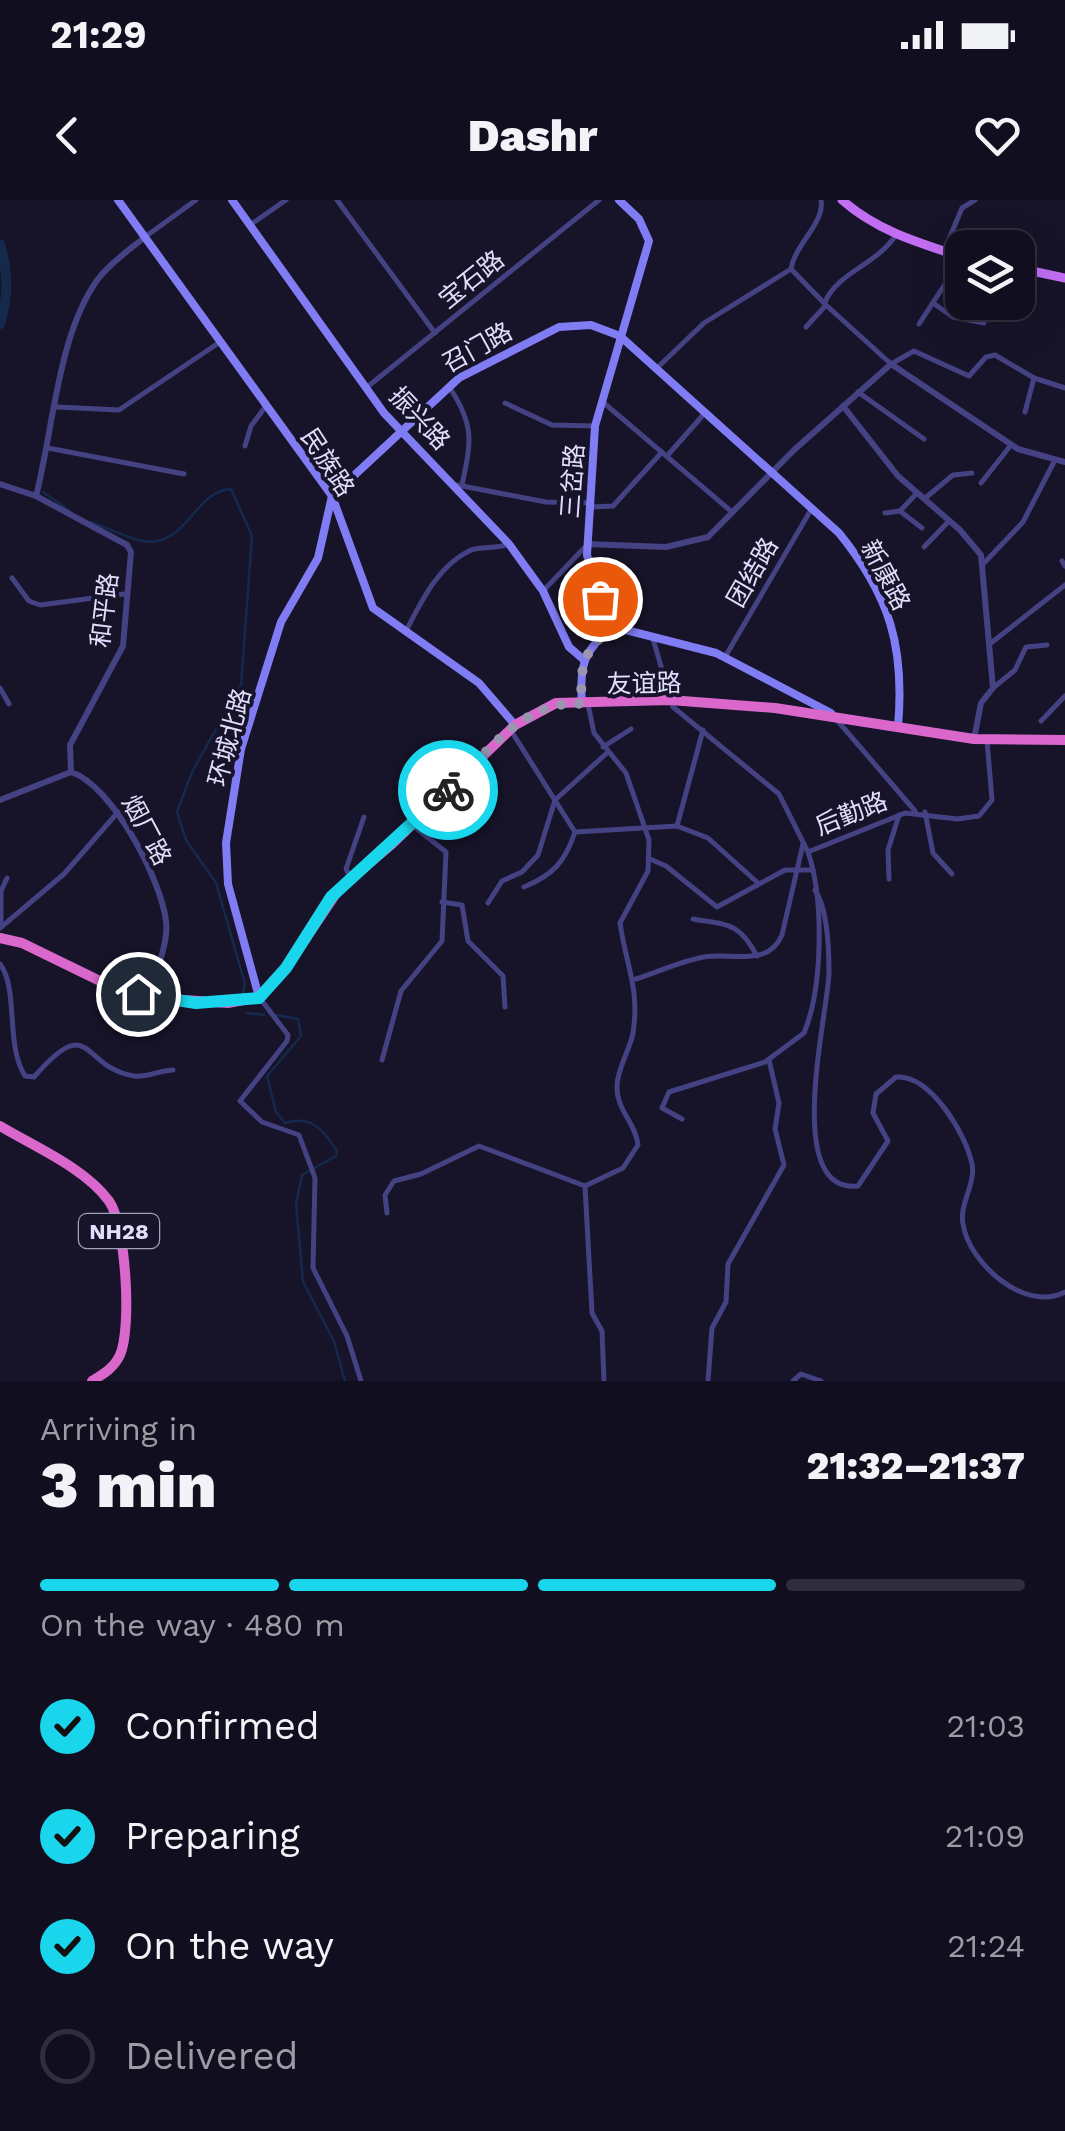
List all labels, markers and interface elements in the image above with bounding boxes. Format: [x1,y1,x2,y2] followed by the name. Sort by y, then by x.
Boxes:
[50,13,147,57] text: 21:29
[40,108,95,163] icon: back
[970,108,1025,163] icon: heart
[468,109,597,162] text: Dashr
[945,230,1035,320] map controls
[945,230,1035,320] button: layers
[433,245,510,314] street label: 宝石路
[437,317,517,378] street label: 召门路
[383,381,456,456] street label: 振兴路
[295,423,360,502] street label: 民族路
[555,443,590,519] street label: 三岔路
[721,533,784,612] street label: 团结路
[855,535,916,615] street label: 新康路
[558,557,643,642] pin
[86,571,123,649] street label: 和平路
[573,572,628,627] icon: bag
[606,668,682,699] street label: 友谊路
[203,685,256,789] street label: 环城北路
[398,740,498,840] courier
[421,763,476,818] icon: bike
[811,786,891,841] street label: 后勤路
[116,790,177,870] street label: 烟厂路
[96,952,181,1037] pin
[111,967,166,1022] icon: home
[79,1214,159,1248] road number: NH28
[40,1410,197,1448] text: Arriving in
[807,1444,1025,1488] text: 21:32–21:37
[40,1447,217,1523] text: 3 min
[40,1606,345,1644] text: On the way · 480 m
[40,1699,95,1754] icon: check
[125,1704,320,1748] text: Confirmed
[946,1707,1025,1745] text: 21:03
[40,1809,95,1864] icon: check
[125,1814,300,1858] text: Preparing
[945,1817,1025,1855] text: 21:09
[40,1919,95,1974] icon: check
[125,1924,334,1968] text: On the way
[947,1927,1025,1965] text: 21:24
[125,2034,298,2078] text: Delivered

